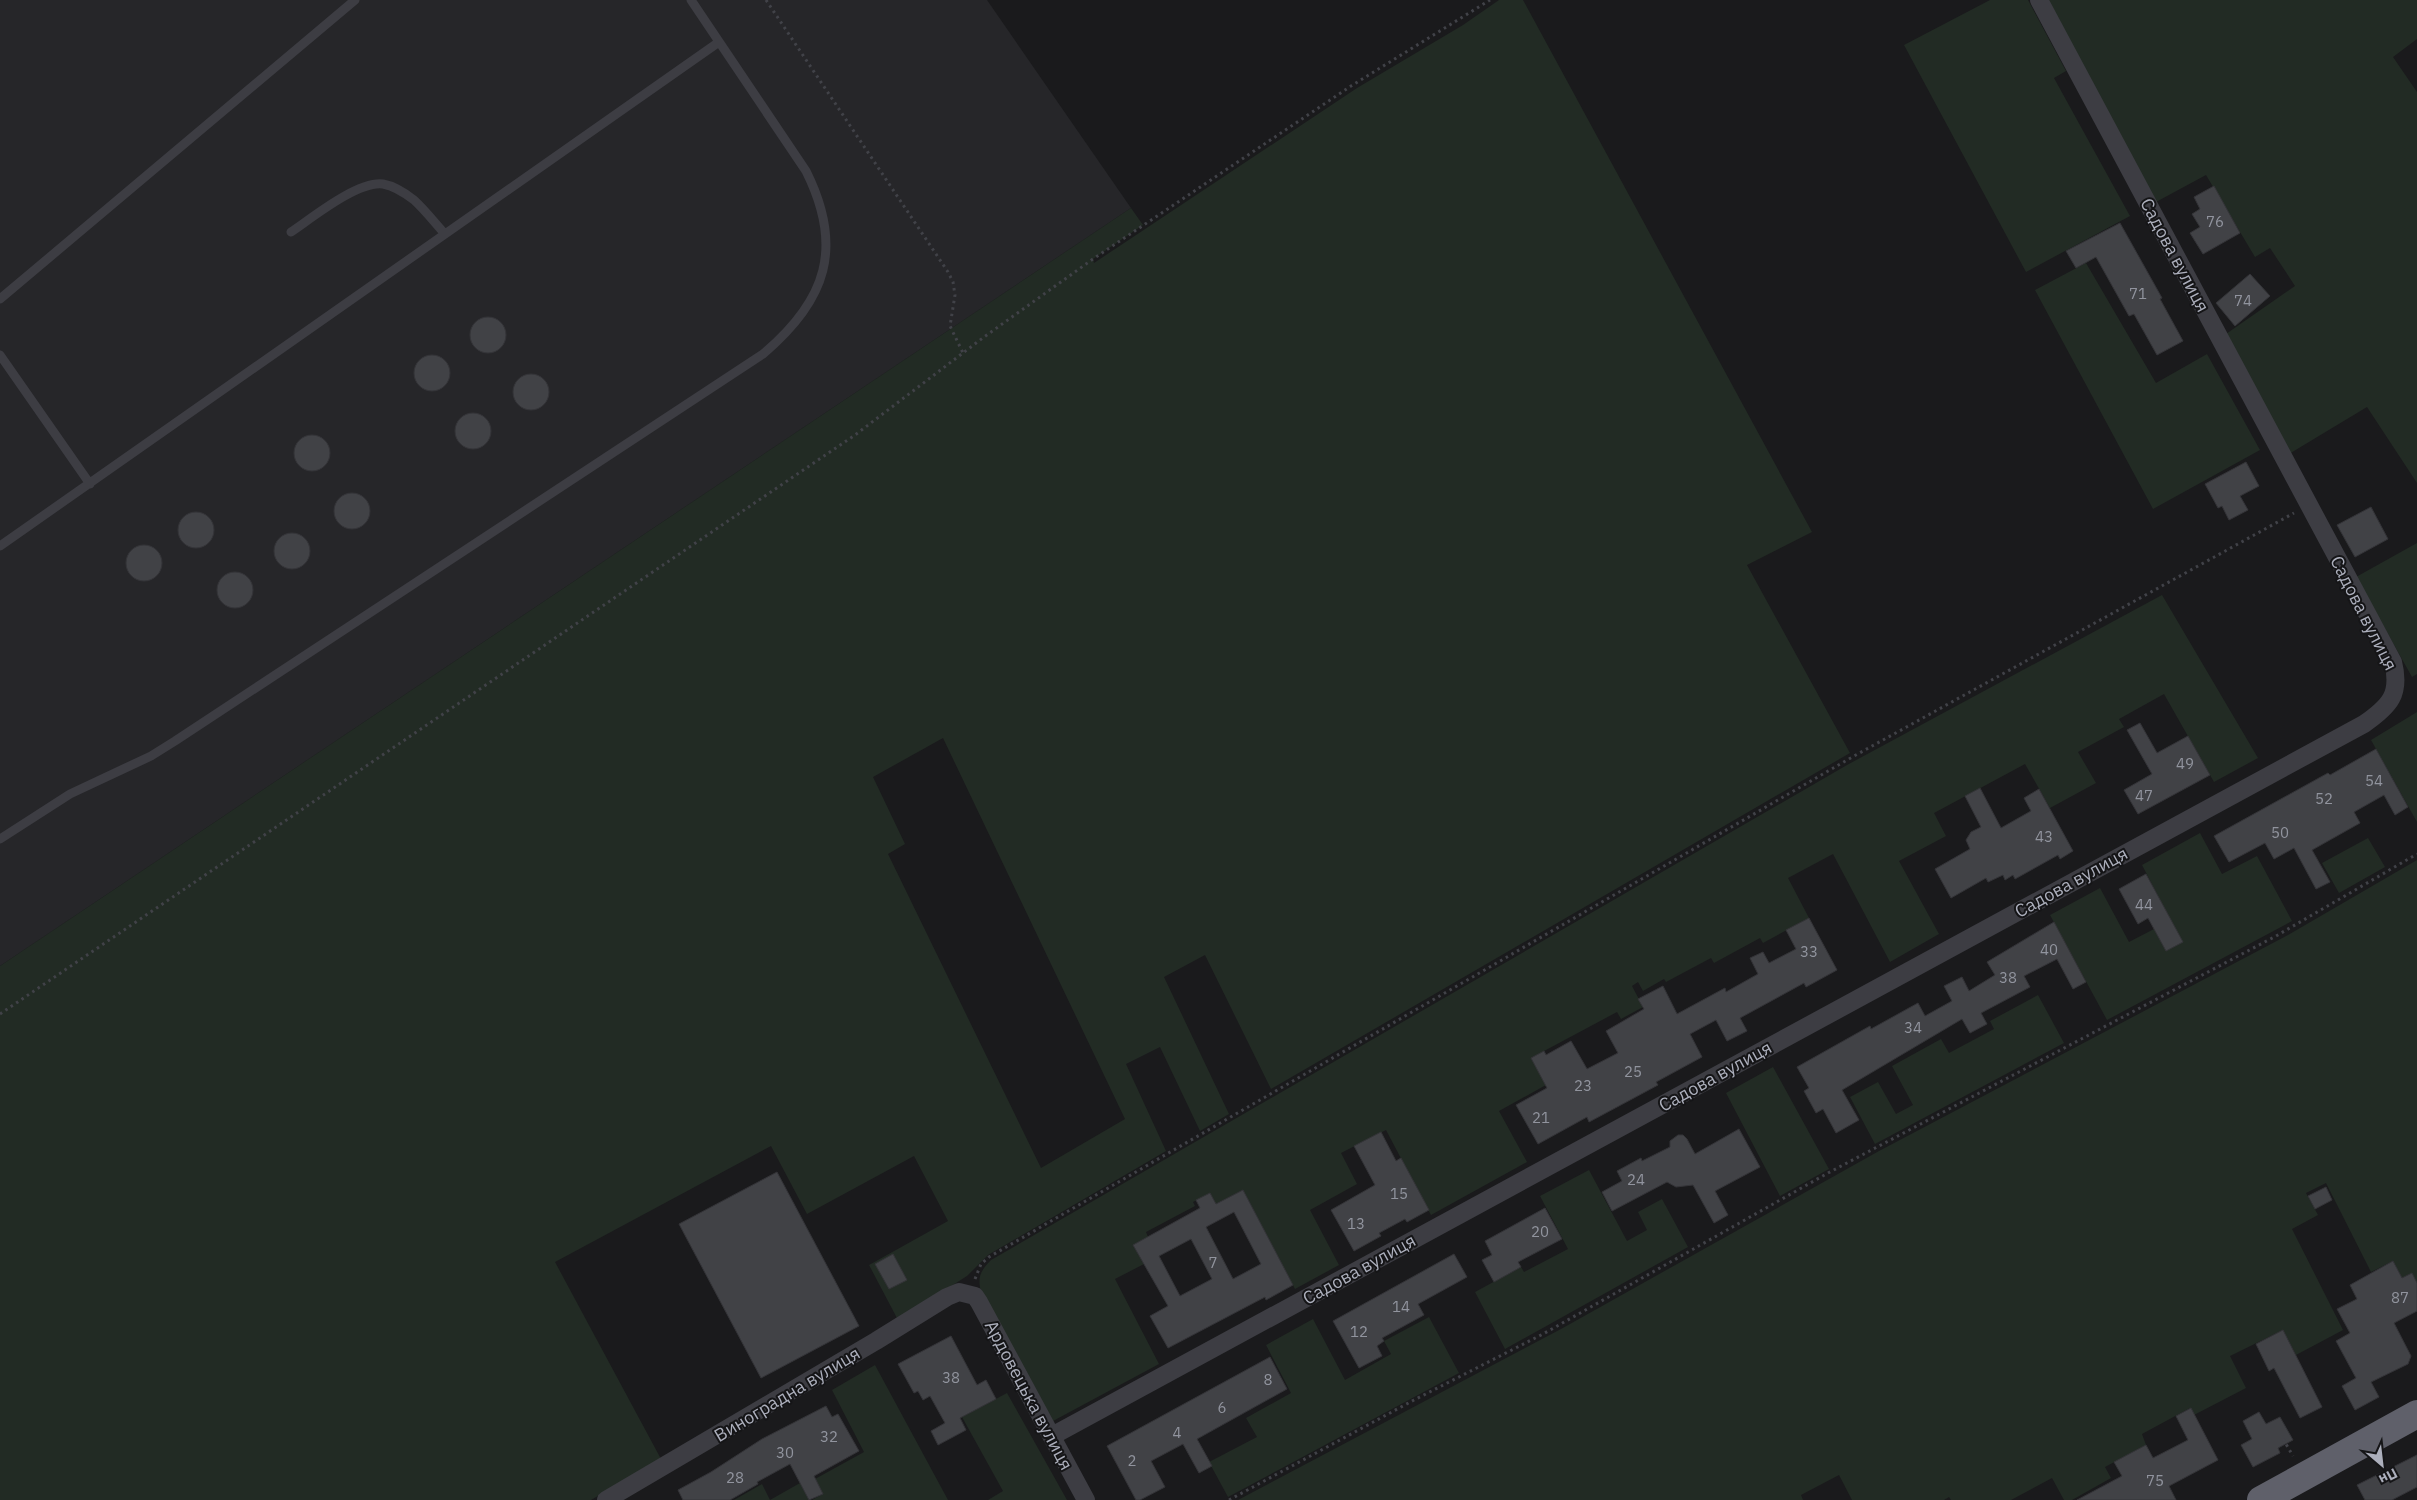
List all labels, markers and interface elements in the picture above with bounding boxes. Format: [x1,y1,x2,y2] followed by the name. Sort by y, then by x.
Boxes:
[2135,194,2215,316] street label: Садова вулиця
[2206,212,2224,231] house number: 76
[2129,284,2147,303] house number: 71
[2234,291,2252,310] house number: 74
[2325,552,2403,674] street label: Садова вулиця
[2176,754,2194,773] house number: 49
[2365,771,2383,790] house number: 54
[2135,786,2153,805] house number: 47
[2315,789,2333,808] house number: 52
[2271,823,2289,842] house number: 50
[2035,827,2053,846] house number: 43
[2010,841,2132,923] street label: Садова вулиця
[2135,895,2153,914] house number: 44
[2040,940,2058,959] house number: 40
[1800,942,1818,961] house number: 33
[1999,968,2017,987] house number: 38
[1904,1018,1922,1037] house number: 34
[1654,1035,1776,1117] street label: Садова вулиця
[1624,1062,1642,1081] house number: 25
[1574,1076,1592,1095] house number: 23
[1532,1108,1550,1127] house number: 21
[1627,1170,1645,1189] house number: 24
[1390,1184,1408,1203] house number: 15
[1347,1214,1365,1233] house number: 13
[1531,1222,1549,1241] house number: 20
[1298,1228,1420,1310] street label: Садова вулиця
[1208,1253,1218,1272] house number: 7
[2391,1288,2409,1307] house number: 87
[1392,1297,1410,1316] house number: 14
[980,1316,1078,1474] street label: Ардовецька вулиця
[1350,1322,1368,1341] house number: 12
[710,1341,864,1447] street label: Виноградна вулиця
[942,1368,960,1387] house number: 38
[1263,1370,1273,1389] house number: 8
[1217,1398,1227,1417] house number: 6
[1172,1423,1182,1442] house number: 4
[820,1427,838,1446] house number: 32
[2357,1440,2407,1490] north arrow
[776,1443,794,1462] house number: 30
[1127,1451,1137,1470] house number: 2
[2376,1464,2400,1489] text: Пн
[726,1468,744,1487] house number: 28
[2146,1471,2164,1490] house number: 75

